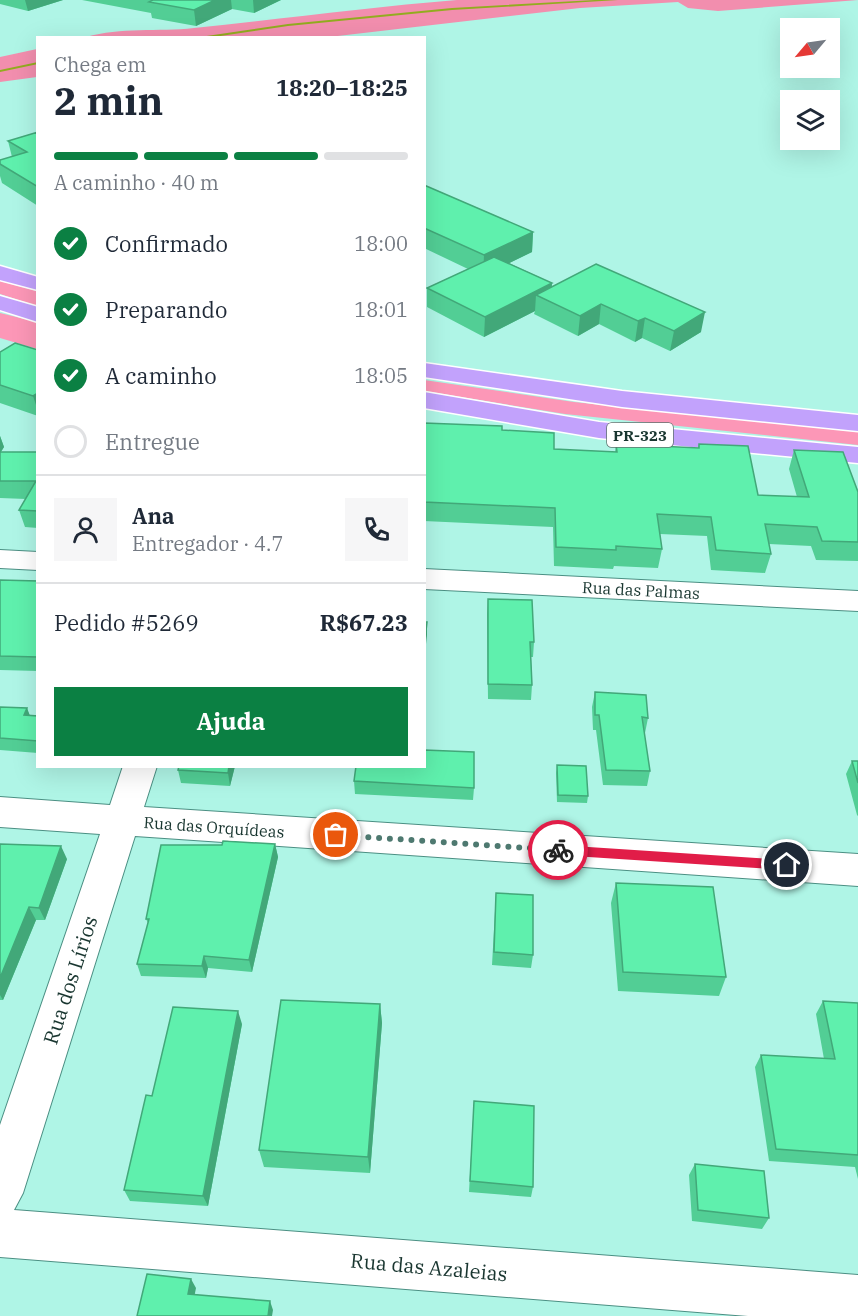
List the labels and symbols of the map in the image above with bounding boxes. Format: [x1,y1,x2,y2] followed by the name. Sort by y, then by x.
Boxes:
[780,18,840,78] north arrow
[607,423,673,447] road number: PR-323
[582,577,700,603] street label: Rua das Palmas
[310,809,361,860] pin
[143,812,285,842] street label: Rua das Orquídeas
[528,820,588,880] courier
[761,839,812,890] pin
[37,912,103,1048] street label: Rua dos Lírios
[349,1247,509,1287] street label: Rua das Azaleias

